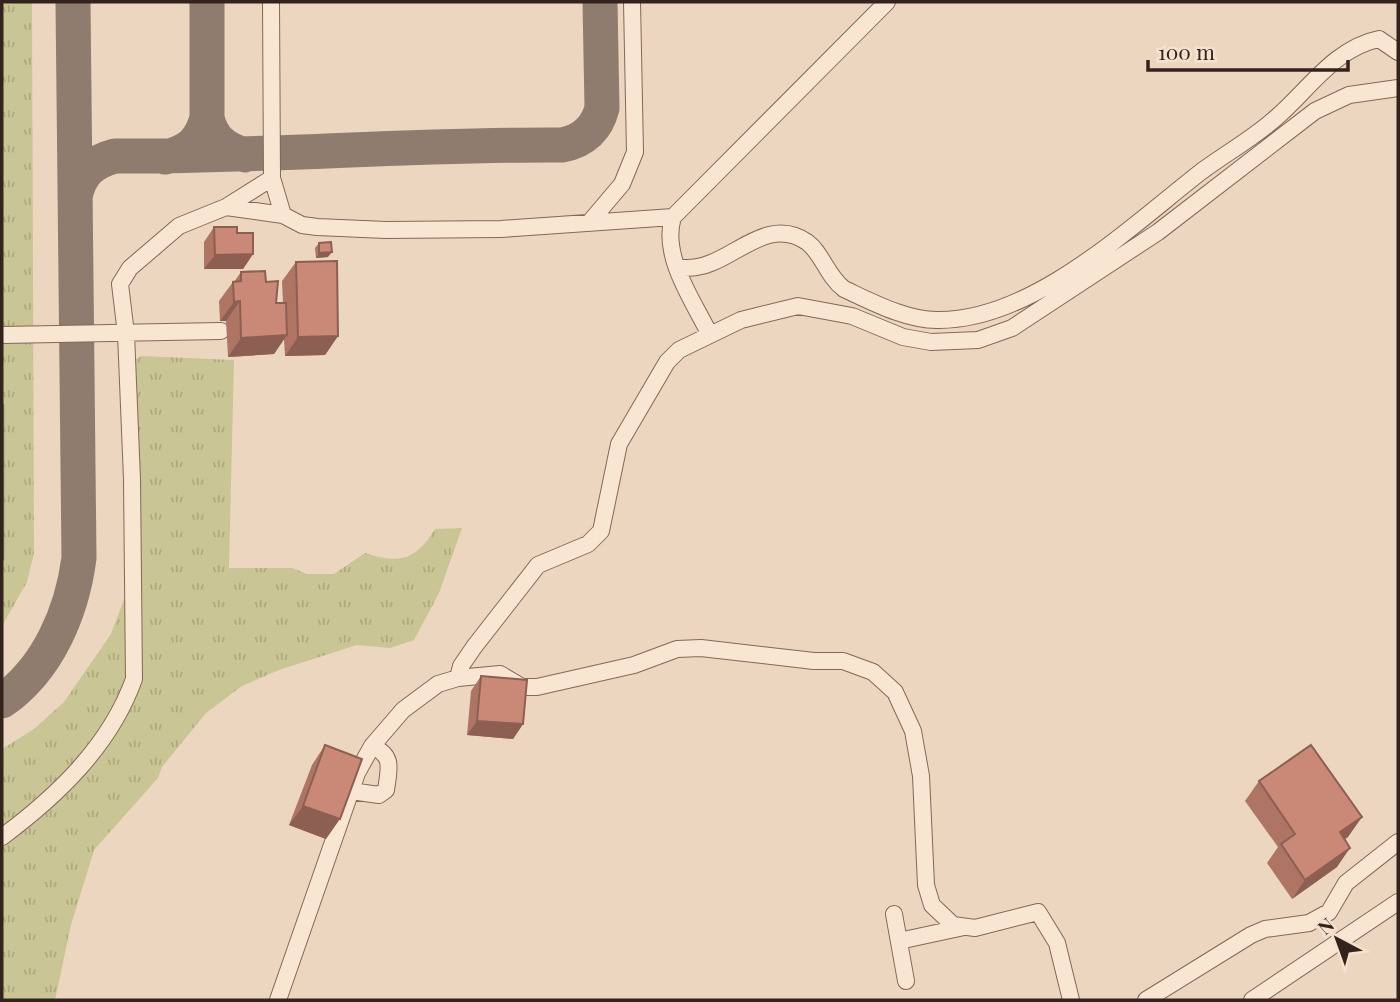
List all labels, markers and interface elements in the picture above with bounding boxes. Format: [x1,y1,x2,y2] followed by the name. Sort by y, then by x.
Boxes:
[1148,28,1348,72] scale bar
[1158,37,1215,65] text: 100 m
[1302,904,1372,974] north arrow
[1311,911,1339,940] text: N

